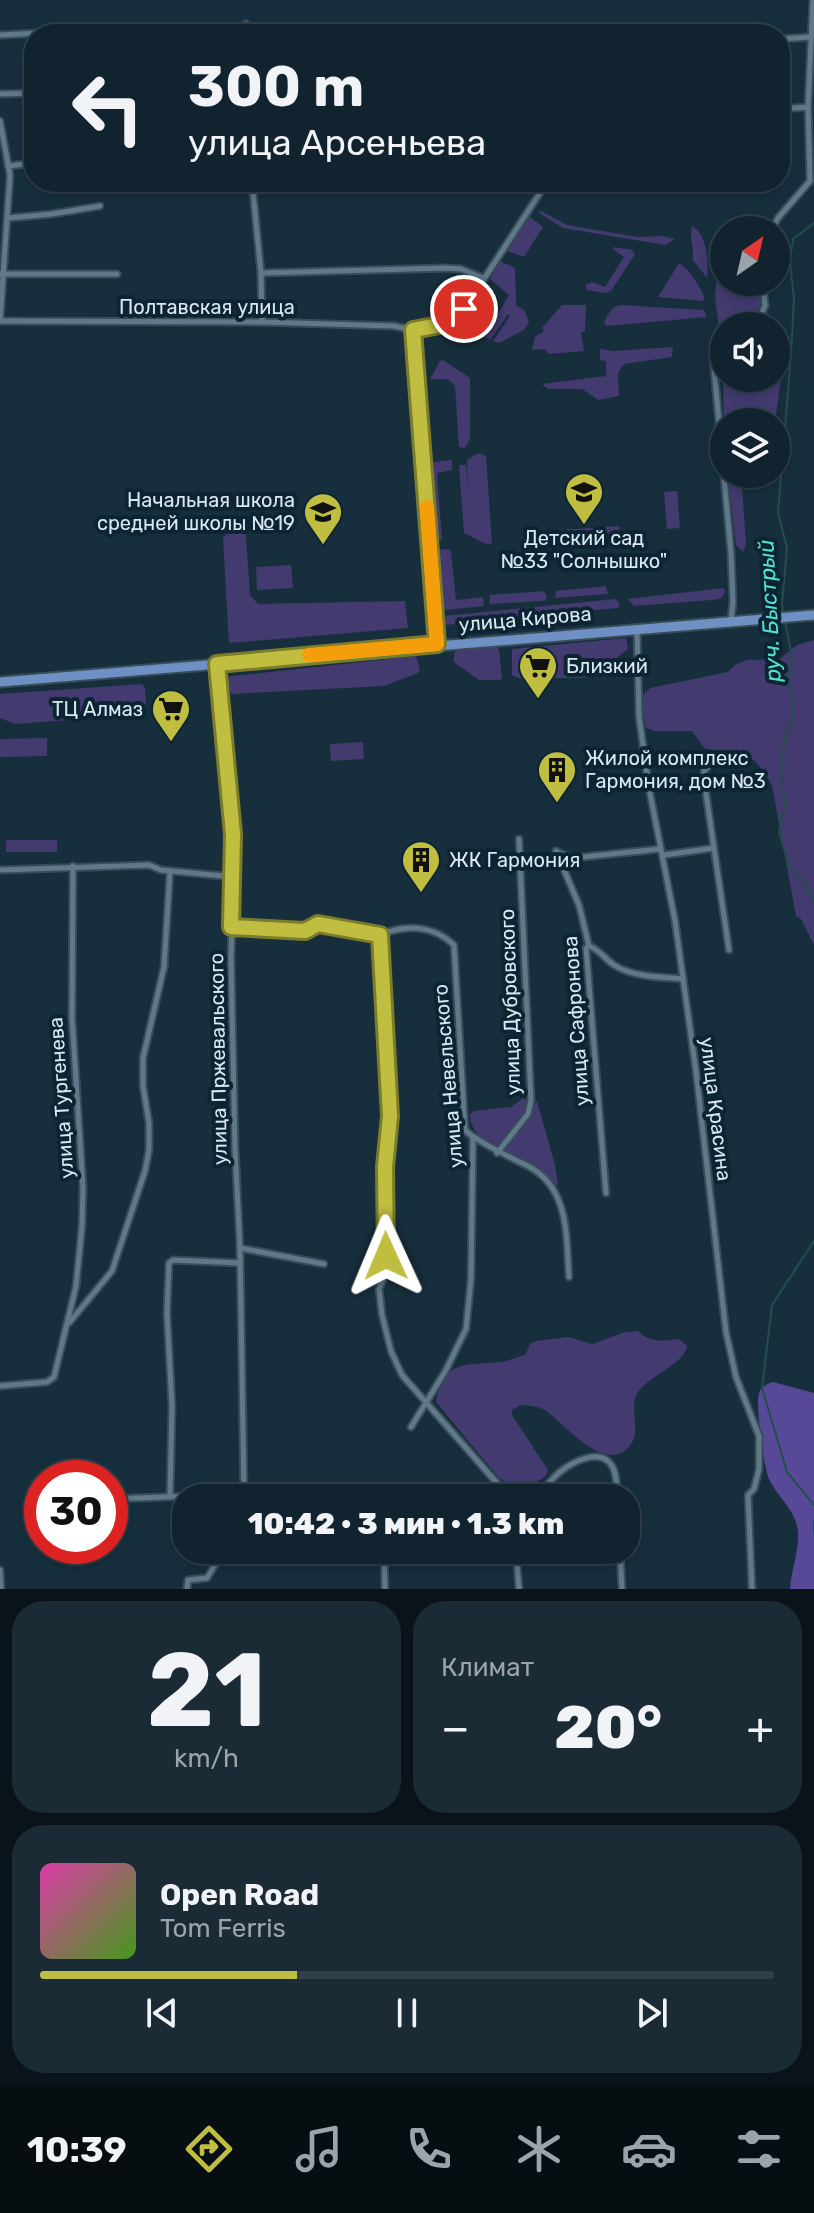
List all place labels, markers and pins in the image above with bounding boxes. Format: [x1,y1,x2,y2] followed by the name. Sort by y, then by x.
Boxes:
[430,275,498,343] pin
[563,471,605,526] school or university icon: Детский сад №33 "Солнышко"
[97,488,295,535] place label: Начальная школа средней школы №19
[302,491,344,546] school or university icon: Начальная школа средней школы №19
[501,526,667,573] place label: Детский сад №33 "Солнышко"
[517,645,559,700] supermarket icon: Близкий
[566,654,648,678] place label: Близкий
[150,688,192,743] supermarket icon: ТЦ Алмаз
[52,697,143,721] place label: ТЦ Алмаз
[585,746,766,793] place label: Жилой комплекс Гармония, дом №3
[536,749,578,804] building icon: Жилой комплекс Гармония, дом №3
[400,839,442,894] building icon: ЖК Гармония
[449,848,580,872] place label: ЖК Гармония

